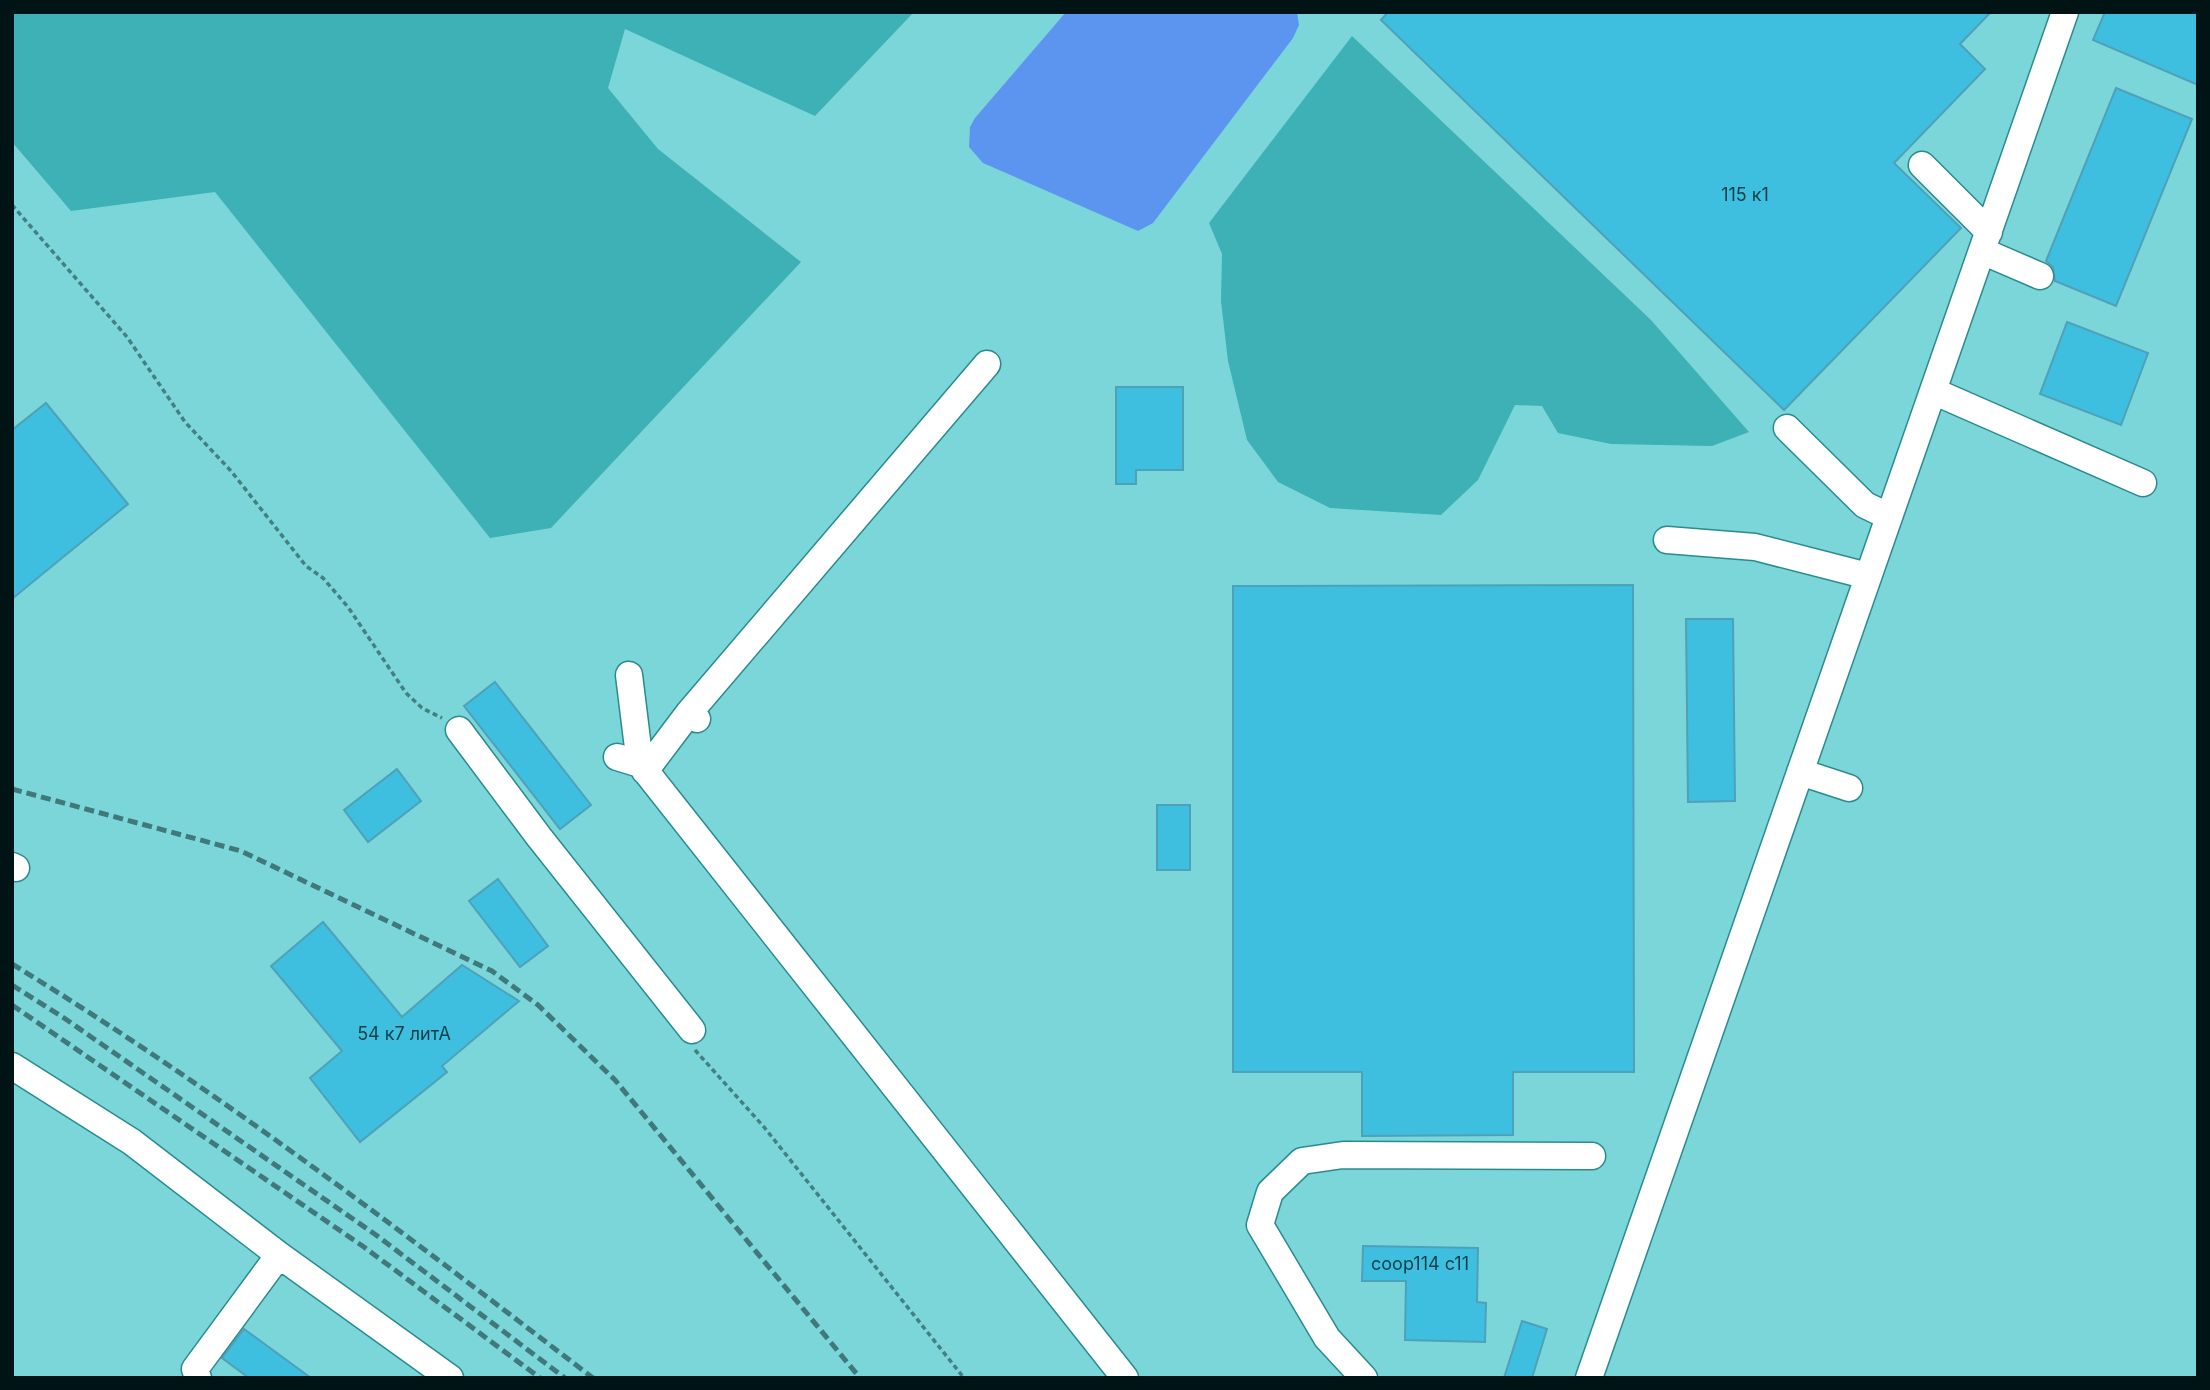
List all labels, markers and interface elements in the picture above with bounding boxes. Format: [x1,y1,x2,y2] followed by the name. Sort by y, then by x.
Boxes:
[1721,184,1769,205] house number: 115 к1
[357,1023,451,1044] house number: 54 к7 литА
[1371,1253,1469,1274] house number: соор114 с11

